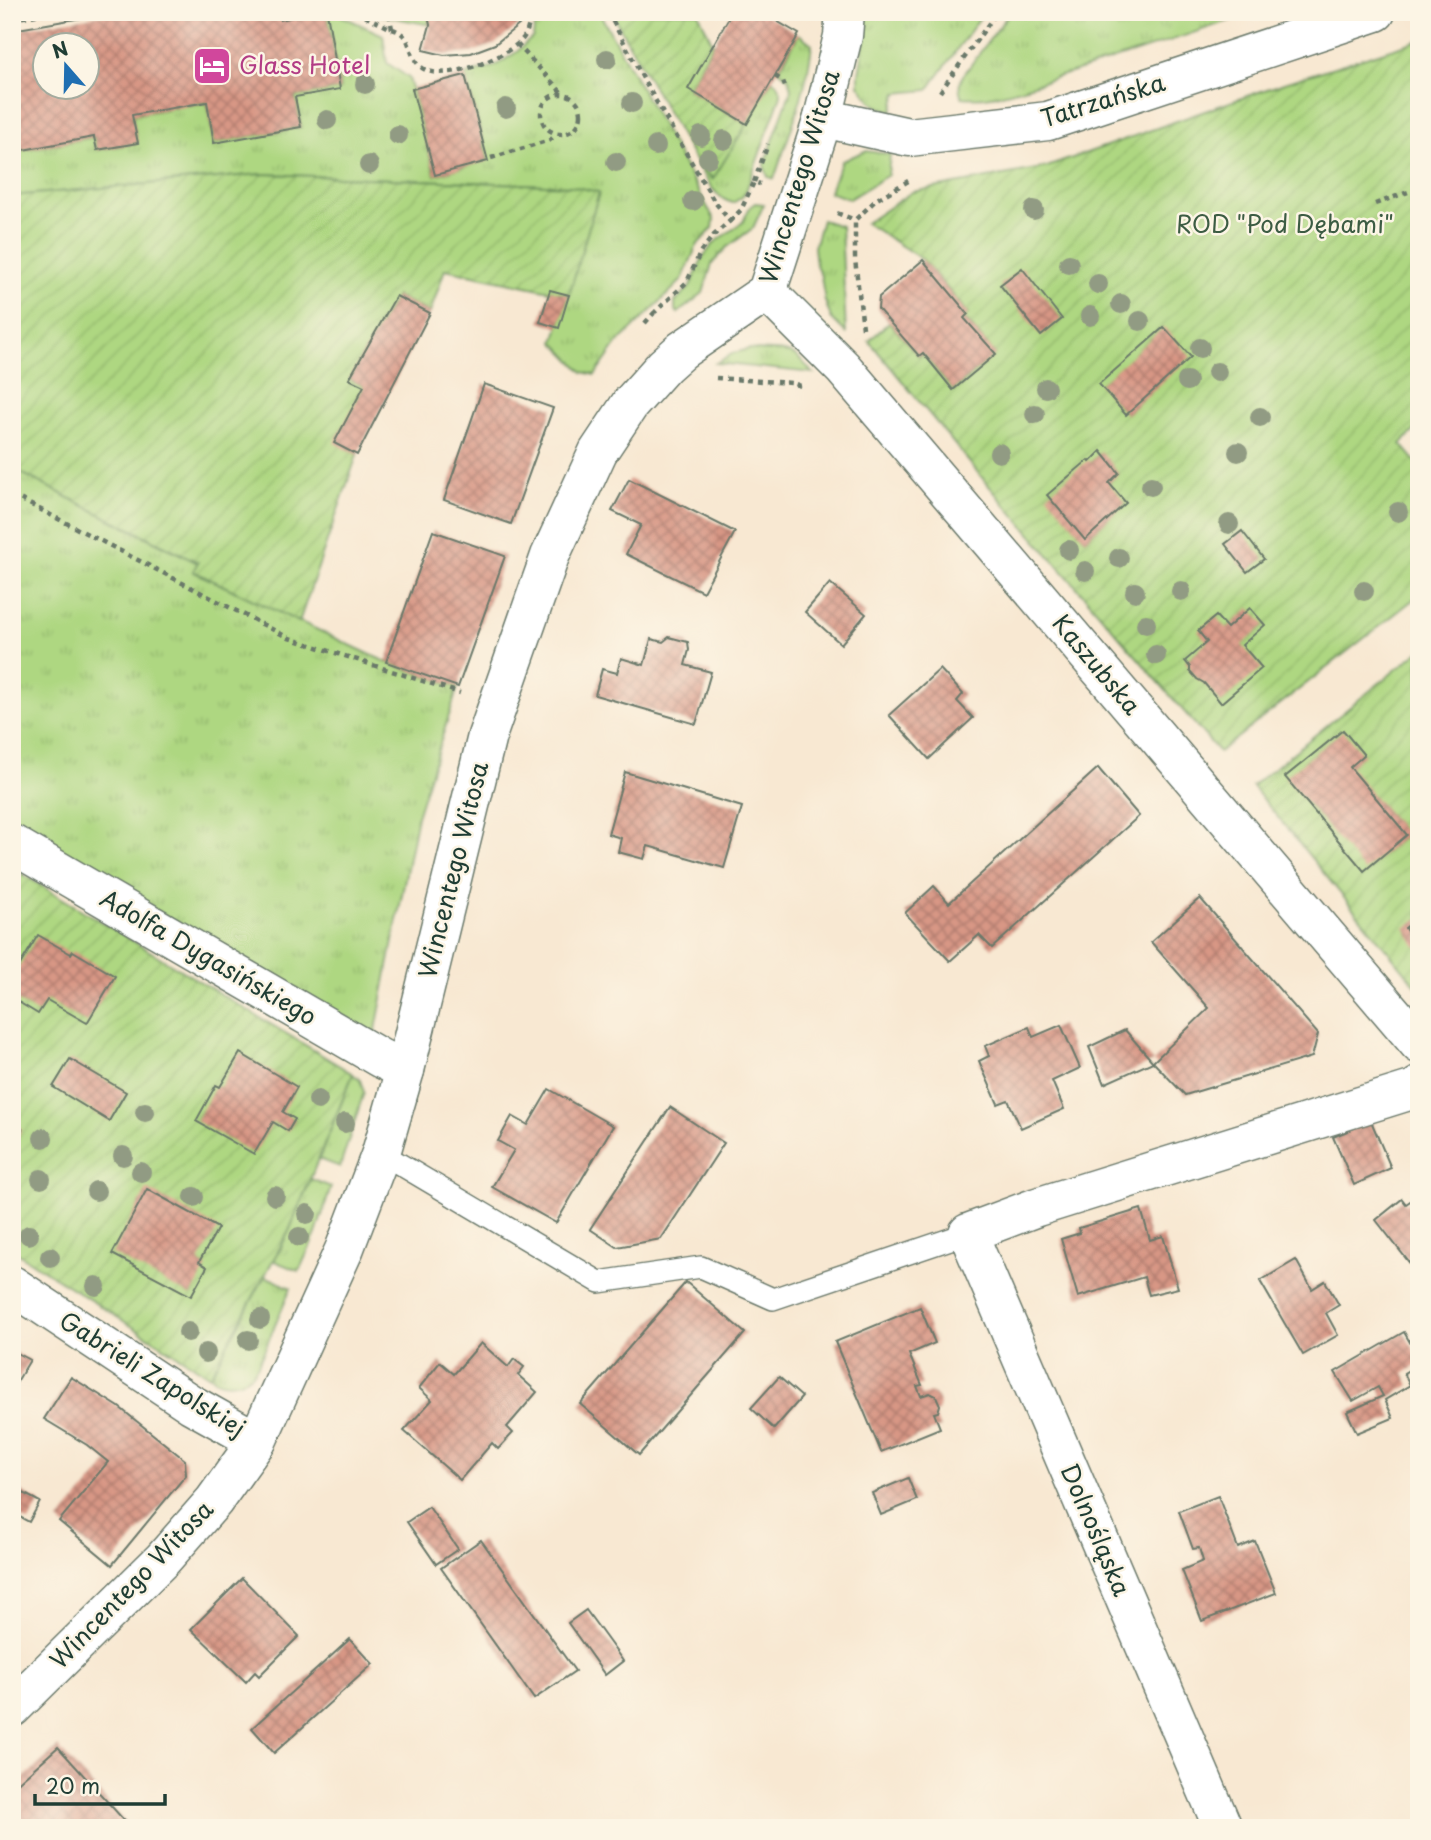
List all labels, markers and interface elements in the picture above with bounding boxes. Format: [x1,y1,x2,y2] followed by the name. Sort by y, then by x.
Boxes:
[32,32,102,102] north arrow
[48,33,72,65] text: N
[191,45,233,87] hotel icon: Glass Hotel
[239,46,370,82] place label: Glass Hotel
[1036,63,1169,135] street label: Tatrzańska
[748,65,848,288] street label: Wincentego Witosa
[1176,205,1394,241] park label: ROD "Pod Dębami"
[1045,606,1150,722] street label: Kaszubska
[408,757,496,982] street label: Wincentego Witosa
[94,879,324,1033] street label: Adolfa Dygasińskiego
[53,1301,253,1445] street label: Gabrieli Zapolskiej
[1053,1457,1141,1601] street label: Dolnośląska
[40,1491,221,1676] street label: Wincentego Witosa
[35,1763,164,1807] scale bar
[46,1769,100,1801] text: 20 m

